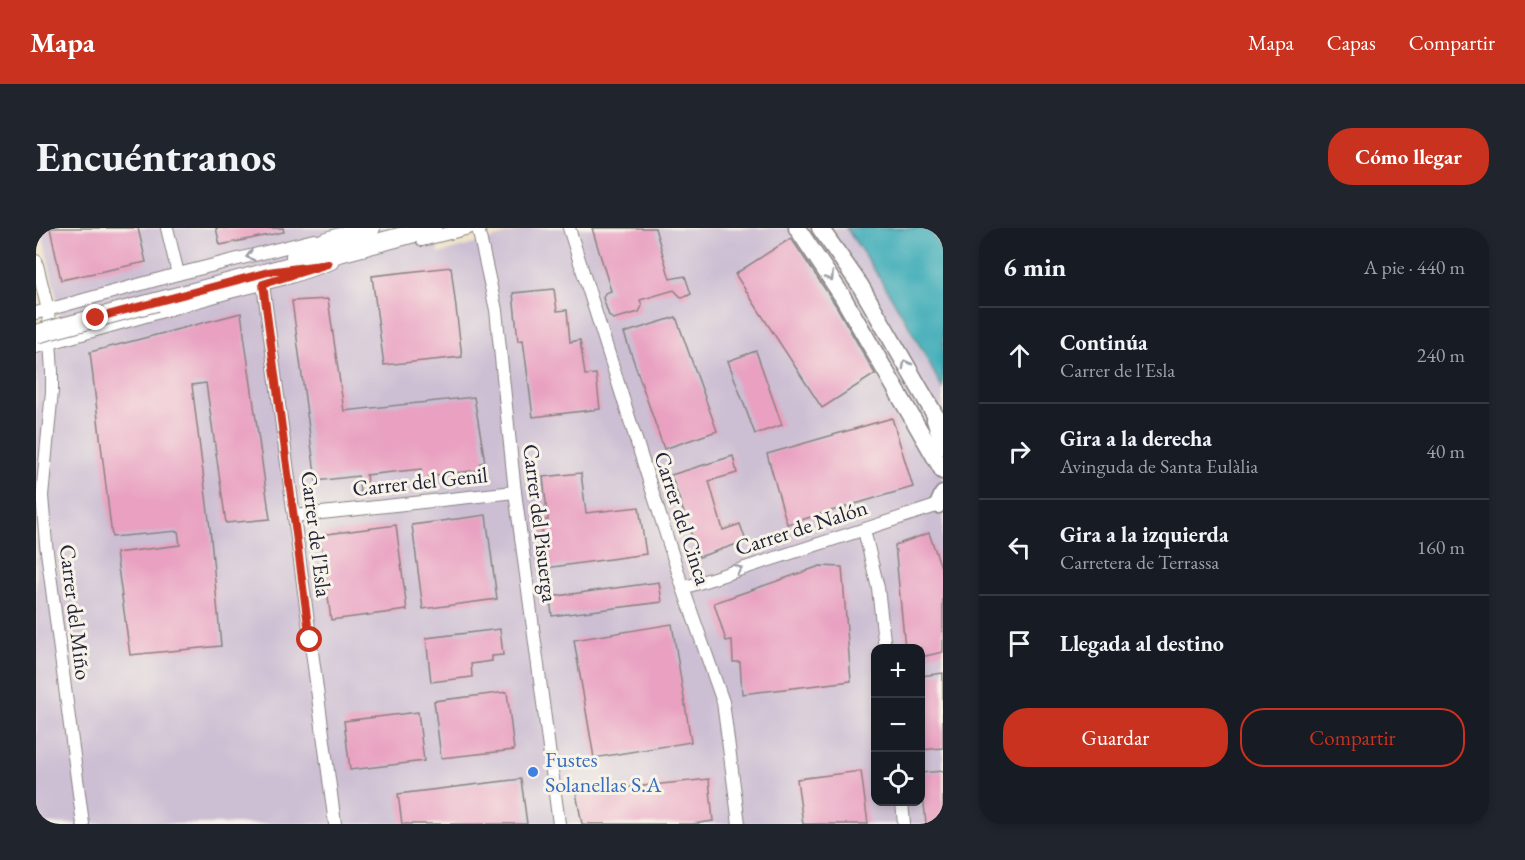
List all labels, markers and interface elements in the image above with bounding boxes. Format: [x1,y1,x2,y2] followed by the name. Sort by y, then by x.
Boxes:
[30,24,95,60] text: Mapa
[1248,29,1294,56] text: Mapa
[1327,29,1376,56] text: Capas
[1409,29,1495,56] text: Compartir
[1328,128,1489,185] button: Cómo llegar
[36,129,276,184] text: Encuéntranos
[245,249,255,262] one-way arrow
[1003,250,1066,284] text: 6 min
[1364,254,1465,280] text: A pie · 440 m
[822,270,833,281] one-way arrow
[82,304,108,330] route end
[1060,328,1148,357] text: Continúa
[1003,339,1036,372] icon: ahead
[1417,342,1465,368] text: 240 m
[1060,357,1175,383] text: Carrer de l'Esla
[902,360,913,371] one-way arrow
[1060,424,1212,453] text: Gira a la derecha
[1003,435,1036,468] icon: right
[1426,438,1465,464] text: 40 m
[516,442,565,604] street label: Carrer del Pisuerga
[647,448,718,589] street label: Carrer del Cinca
[1060,453,1258,479] text: Avinguda de Santa Eulàlia
[351,460,489,503] street label: Carrer del Genil
[294,469,339,599] street label: Carrer de l'Esla
[731,492,871,563] street label: Carrer de Nalón
[1060,520,1229,549] text: Gira a la izquierda
[1003,531,1036,564] icon: left
[1417,534,1465,560] text: 160 m
[53,543,98,682] street label: Carrer del Miño
[1060,549,1219,575] text: Carretera de Terrassa
[732,564,743,576] one-way arrow
[296,626,322,652] route start
[1003,627,1036,660] icon: arrive
[1060,629,1224,658] text: Llegada al destino
[871,644,925,806] map controls
[871,644,925,698] button: +
[871,698,925,752] button: −
[1003,708,1228,767] button: Guardar
[1240,708,1465,767] button: Compartir
[545,745,662,799] place label: Fustes Solanellas S.A
[871,752,925,806] button: locate
[526,765,540,779] marker: Fustes Solanellas S.A

